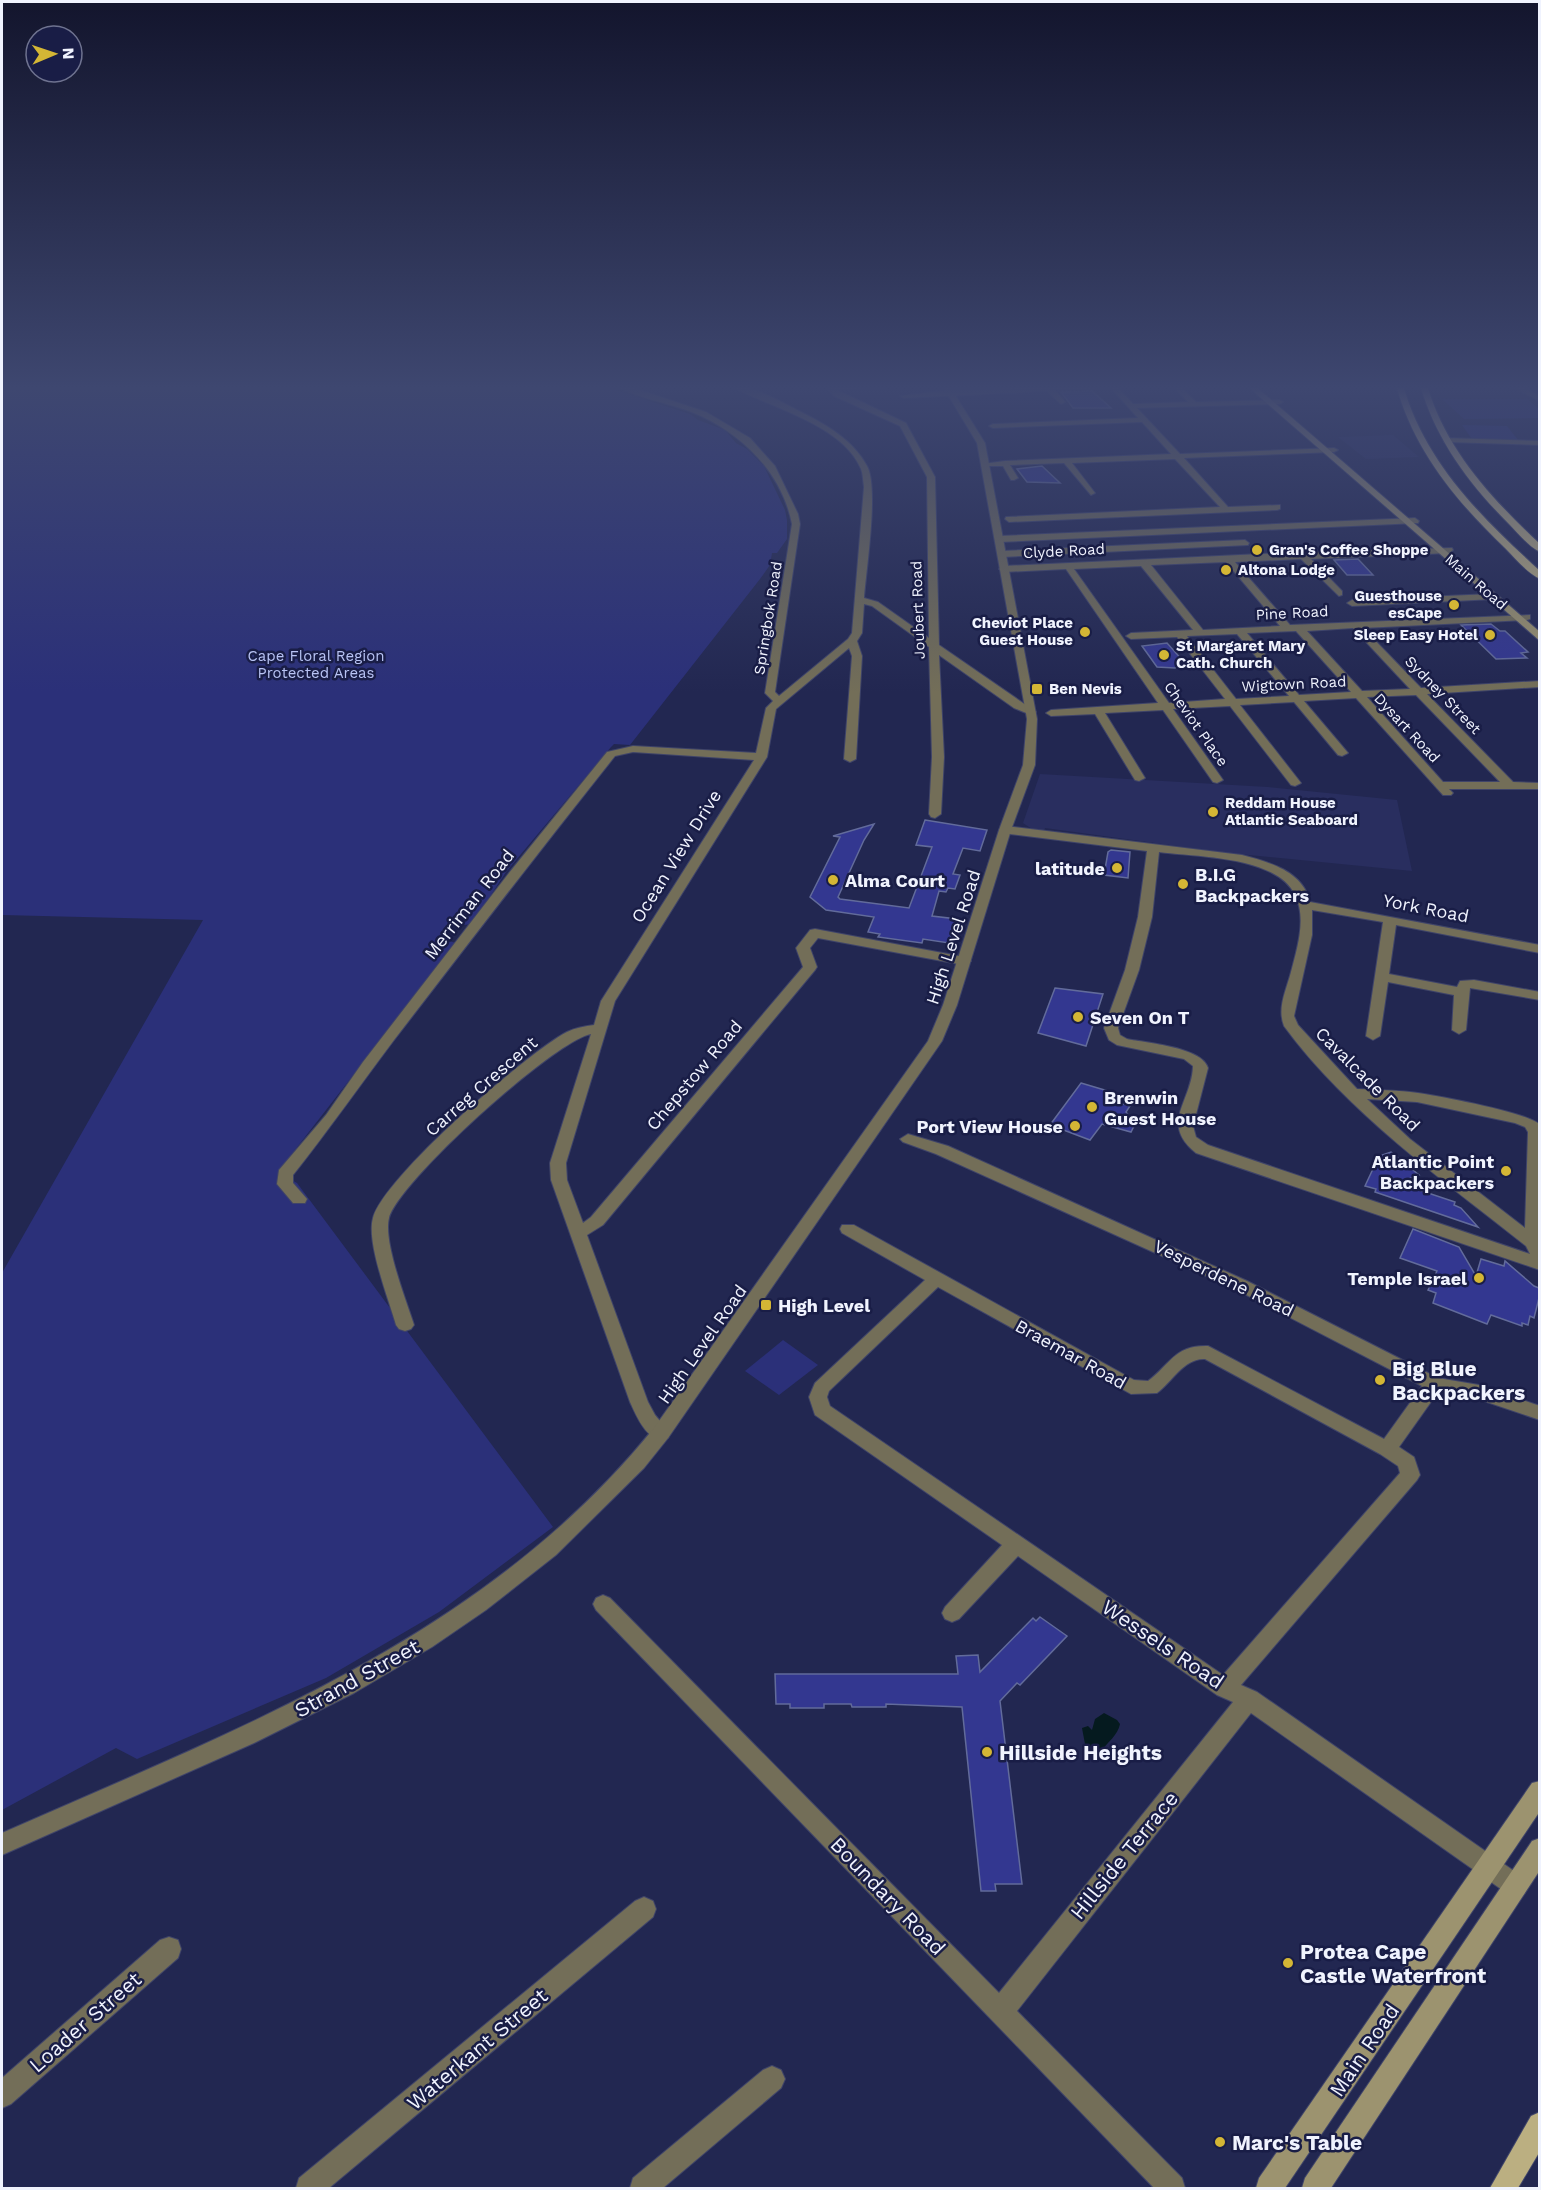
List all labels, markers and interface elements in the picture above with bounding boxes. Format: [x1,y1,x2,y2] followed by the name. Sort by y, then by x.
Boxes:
[24,24,84,84] north arrow
[59,47,78,60] text: N
[1023,540,1105,562] street label: Clyde Road
[1269,541,1429,559] place label: Gran's Coffee Shoppe
[1250,543,1264,557] marker: Gran's Coffee Shoppe
[1441,550,1511,614] street label: Main Road
[750,560,786,676] street label: Springbok Road
[907,561,929,659] street label: Joubert Road
[1238,561,1335,579] place label: Altona Lodge
[1219,563,1233,577] marker: Altona Lodge
[1354,587,1442,622] place label: Guesthouse esCape
[1447,598,1461,612] marker: Guesthouse esCape
[1255,602,1329,624] street label: Pine Road
[972,614,1073,649] place label: Cheviot Place Guest House
[1078,625,1092,639] marker: Cheviot Place Guest House
[1354,626,1478,644] place label: Sleep Easy Hotel
[1483,628,1497,642] marker: Sleep Easy Hotel
[1176,637,1306,672] place label: St Margaret Mary Cath. Church
[248,647,384,682] park label: Cape Floral Region Protected Areas
[1157,648,1171,662] marker: St Margaret Mary Cath. Church
[1401,652,1485,738] street label: Sydney Street
[1241,672,1347,696] street label: Wigtown Road
[1160,678,1232,770] street label: Cheviot Place
[1049,680,1122,698] place label: Ben Nevis
[1030,682,1044,696] marker: Ben Nevis
[1370,690,1444,766] street label: Dysart Road
[627,786,725,926] street label: Ocean View Drive
[1225,794,1358,829] place label: Reddam House Atlantic Seaboard
[1206,805,1220,819] marker: Reddam House Atlantic Seaboard
[420,845,518,963] street label: Merriman Road
[1035,858,1105,879] place label: latitude
[1110,861,1124,875] marker: latitude
[1195,864,1310,906] place label: B.I.G Backpackers
[921,867,985,1007] street label: High Level Road
[845,870,945,891] place label: Alma Court
[826,873,840,887] marker: Alma Court
[1176,877,1190,891] marker: B.I.G Backpackers
[1381,889,1471,927] street label: York Road
[1090,1007,1190,1028] place label: Seven On T
[1071,1010,1085,1024] marker: Seven On T
[642,1016,746,1134] street label: Chepstow Road
[1311,1022,1425,1136] street label: Cavalcade Road
[421,1031,542,1140] street label: Carreg Crescent
[1104,1087,1216,1129] place label: Brenwin Guest House
[1085,1100,1099,1114] marker: Brenwin Guest House
[917,1116,1063,1137] place label: Port View House
[1068,1119,1082,1133] marker: Port View House
[1372,1151,1494,1193] place label: Atlantic Point Backpackers
[1499,1164,1513,1178] marker: Atlantic Point Backpackers
[1151,1235,1297,1321] street label: Vesperdene Road
[1347,1268,1467,1289] place label: Temple Israel
[1472,1271,1486,1285] marker: Temple Israel
[653,1281,751,1407] street label: High Level Road
[778,1295,870,1316] place label: High Level
[759,1298,773,1312] marker: High Level
[1012,1315,1130,1393] street label: Braemar Road
[1392,1356,1525,1405] place label: Big Blue Backpackers
[1373,1373,1387,1387] marker: Big Blue Backpackers
[1097,1594,1229,1694] street label: Wessels Road
[290,1633,424,1723] street label: Strand Street
[999,1740,1162,1765] place label: Hillside Heights
[980,1745,994,1759] marker: Hillside Heights
[1065,1786,1183,1924] street label: Hillside Terrace
[825,1832,951,1960] street label: Boundary Road
[1300,1939,1486,1988] place label: Protea Cape Castle Waterfront
[1281,1956,1295,1970] marker: Protea Cape Castle Waterfront
[24,1966,146,2078] street label: Loader Street
[402,1983,553,2115] street label: Waterkant Street
[1324,1999,1404,2101] street label: Main Road
[1232,2130,1362,2155] place label: Marc's Table
[1213,2135,1227,2149] marker: Marc's Table

